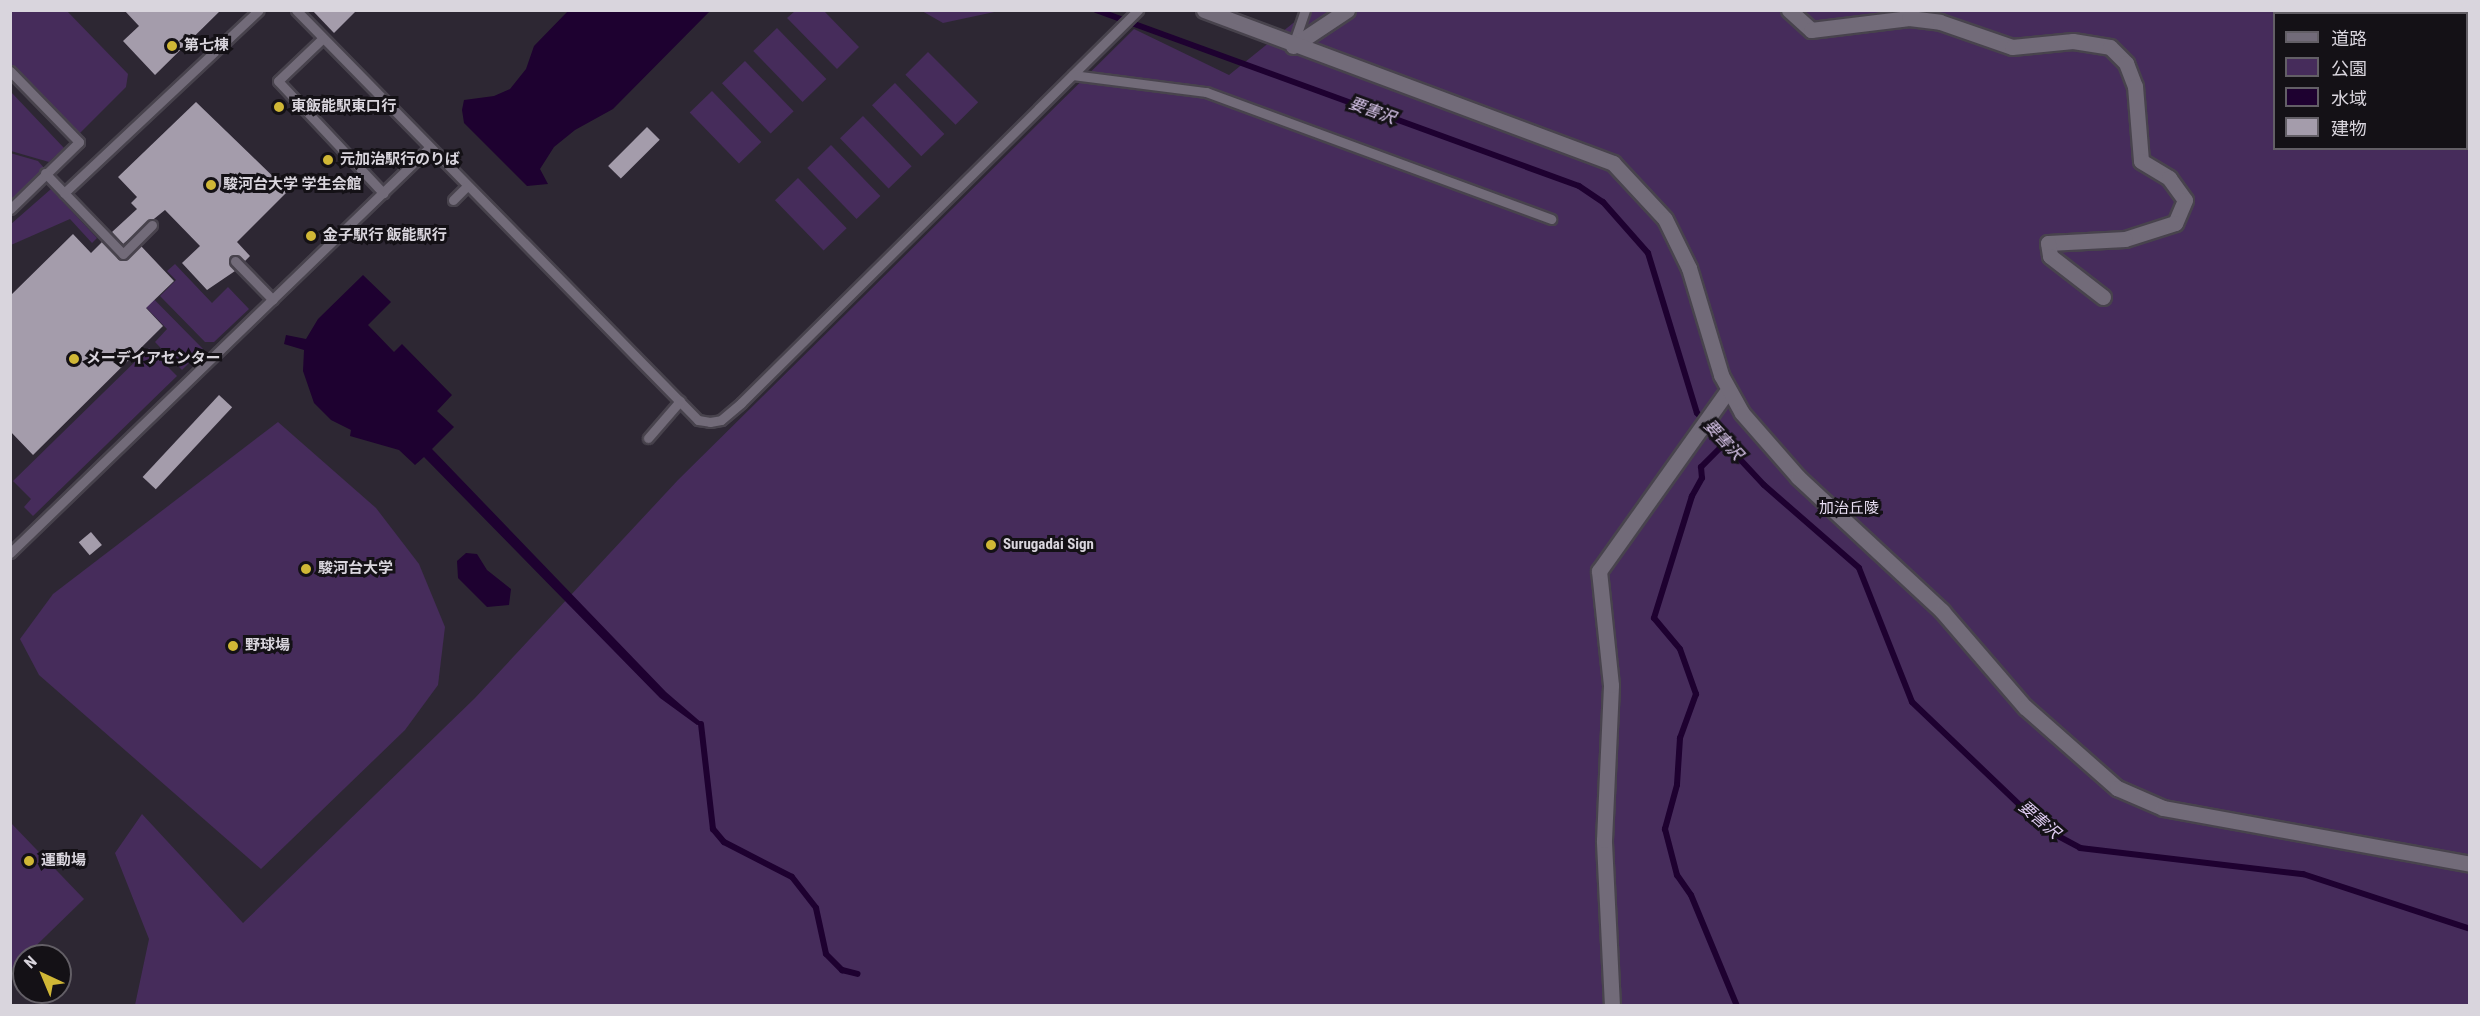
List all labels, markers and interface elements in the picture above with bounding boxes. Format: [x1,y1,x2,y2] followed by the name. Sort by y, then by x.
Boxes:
[2273,12,2468,150] legend
[2331,28,2367,49] text: 道路
[184,37,229,55] place label: 第七棟
[165,39,179,53] marker: 第七棟
[2331,58,2367,79] text: 公園
[2331,88,2367,109] text: 水域
[1346,94,1398,128] water label: 要害沢
[291,98,396,116] place label: 東飯能駅東口行
[272,100,286,114] marker: 東飯能駅東口行
[2331,118,2367,139] text: 建物
[340,151,460,169] place label: 元加治駅行のりば
[321,153,335,167] marker: 元加治駅行のりば
[223,176,361,194] place label: 駿河台大学 学生会館
[204,178,218,192] marker: 駿河台大学 学生会館
[323,227,446,245] place label: 金子駅行 飯能駅行
[304,229,318,243] marker: 金子駅行 飯能駅行
[86,350,221,368] place label: メーデイアセンター
[67,352,81,366] marker: メーデイアセンター
[1700,416,1746,464] water label: 要害沢
[1819,500,1879,518] park label: 加治丘陵
[1003,536,1094,554] place label: Surugadai Sign
[984,538,998,552] marker: Surugadai Sign
[318,560,393,578] place label: 駿河台大学
[299,562,313,576] marker: 駿河台大学
[245,637,290,655] place label: 野球場
[226,639,240,653] marker: 野球場
[2015,797,2063,843] water label: 要害沢
[41,852,86,870] place label: 運動場
[22,854,36,868] marker: 運動場
[12,944,72,1004] north arrow
[20,952,41,972] text: N

